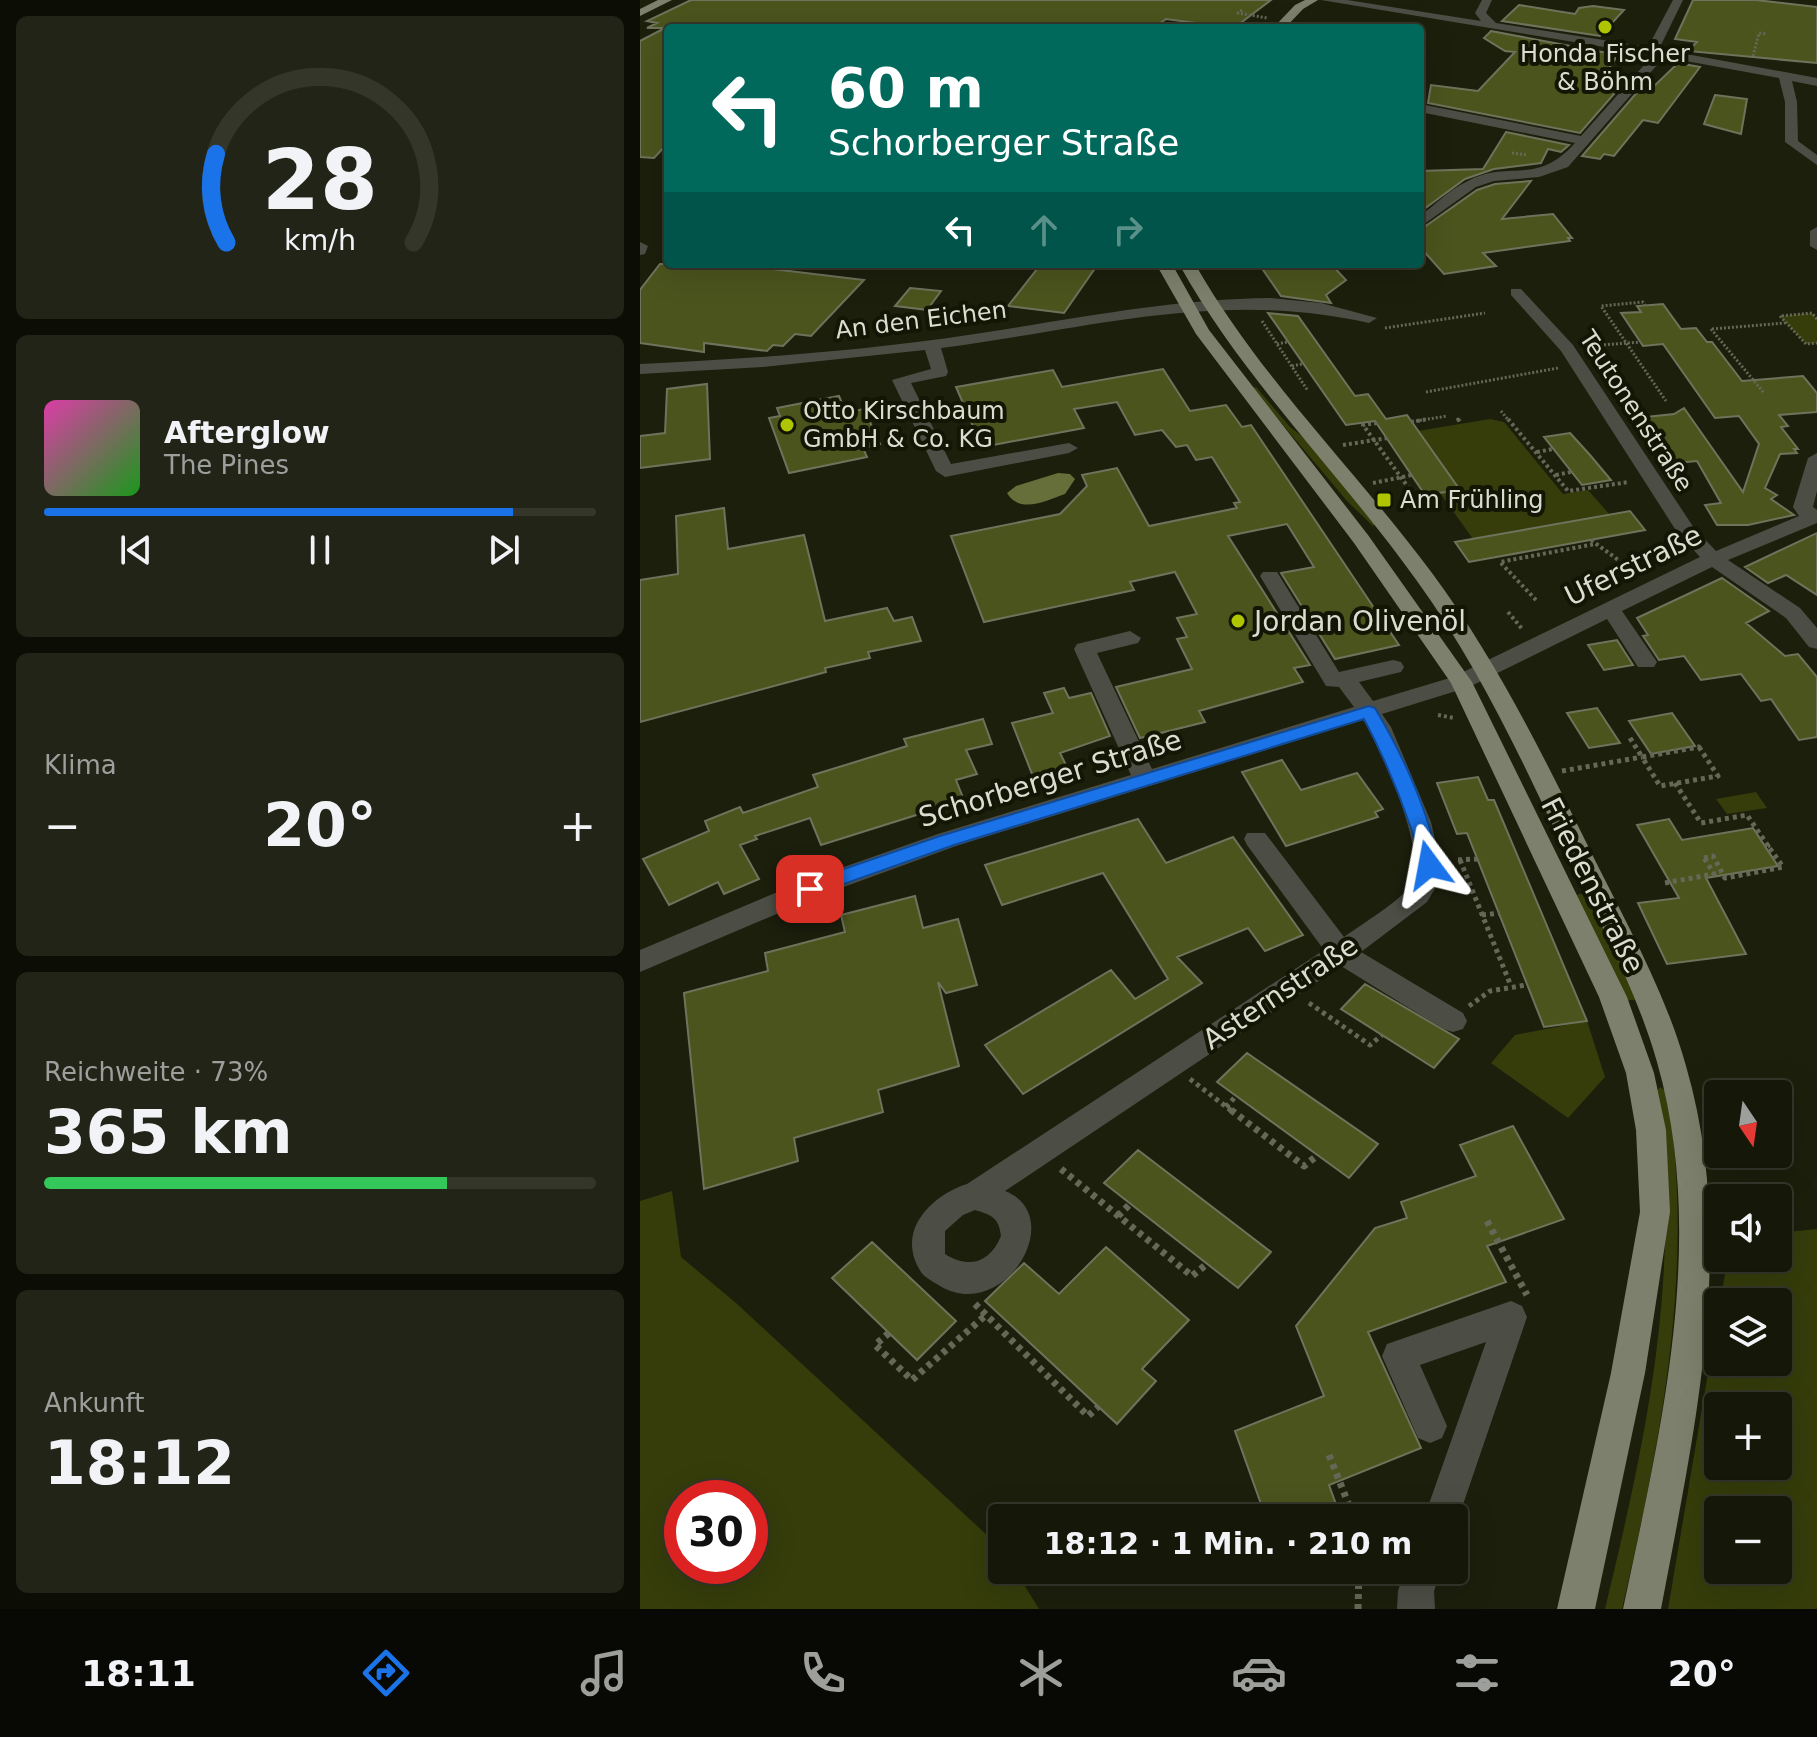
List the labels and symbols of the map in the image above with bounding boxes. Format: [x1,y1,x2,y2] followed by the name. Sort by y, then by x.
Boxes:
[1596,18,1614,36] marker: Honda Fischer & Böhm
[1520,40,1690,96] place label: Honda Fischer & Böhm
[834,296,1008,344] street label: An den Eichen
[1573,324,1698,497] street label: Teutonenstraße
[803,397,1005,453] place label: Otto Kirschbaum GmbH & Co. KG
[778,416,796,434] marker: Otto Kirschbaum GmbH & Co. KG
[1400,486,1544,514] place label: Am Frühling
[1375,491,1393,509] marker: Am Frühling
[1559,518,1707,613] street label: Uferstraße
[1252,605,1466,638] place label: Jordan Olivenöl
[1229,612,1247,630] marker: Jordan Olivenöl
[915,723,1186,834] street label: Schorberger Straße
[1534,792,1651,978] street label: Friedenstraße
[1387,823,1471,907] position arrow
[776,855,844,923] pin
[1197,928,1364,1056] street label: Asternstraße
[1704,1080,1792,1168] north arrow
[664,1480,768,1584] speed limit sign: 30

